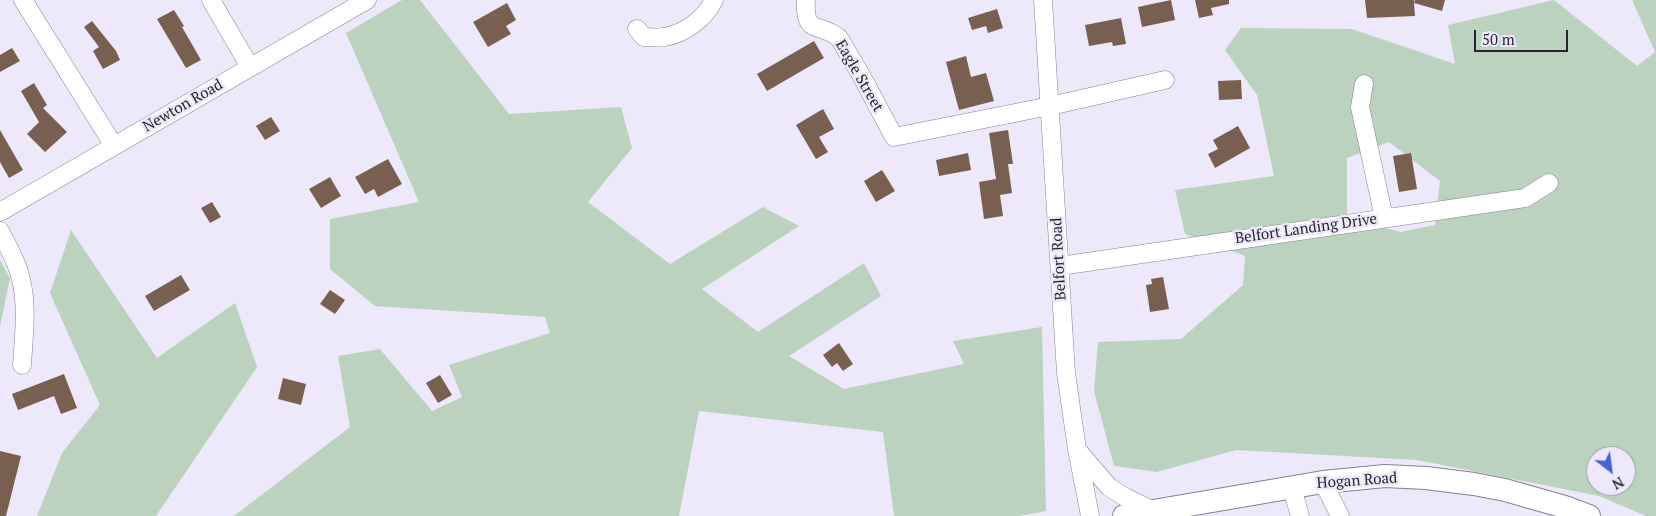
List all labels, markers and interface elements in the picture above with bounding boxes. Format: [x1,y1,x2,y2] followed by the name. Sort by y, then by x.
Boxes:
[1476,20,1570,52] scale bar
[1482,29,1515,49] text: 50 m
[831,37,887,115] street label: Eagle Street
[140,76,226,136] street label: Newton Road
[1234,210,1378,248] street label: Belfort Landing Drive
[1048,217,1070,301] street label: Belfort Road
[1586,446,1636,496] north arrow
[1316,469,1398,493] street label: Hogan Road
[1609,473,1628,494] text: N

